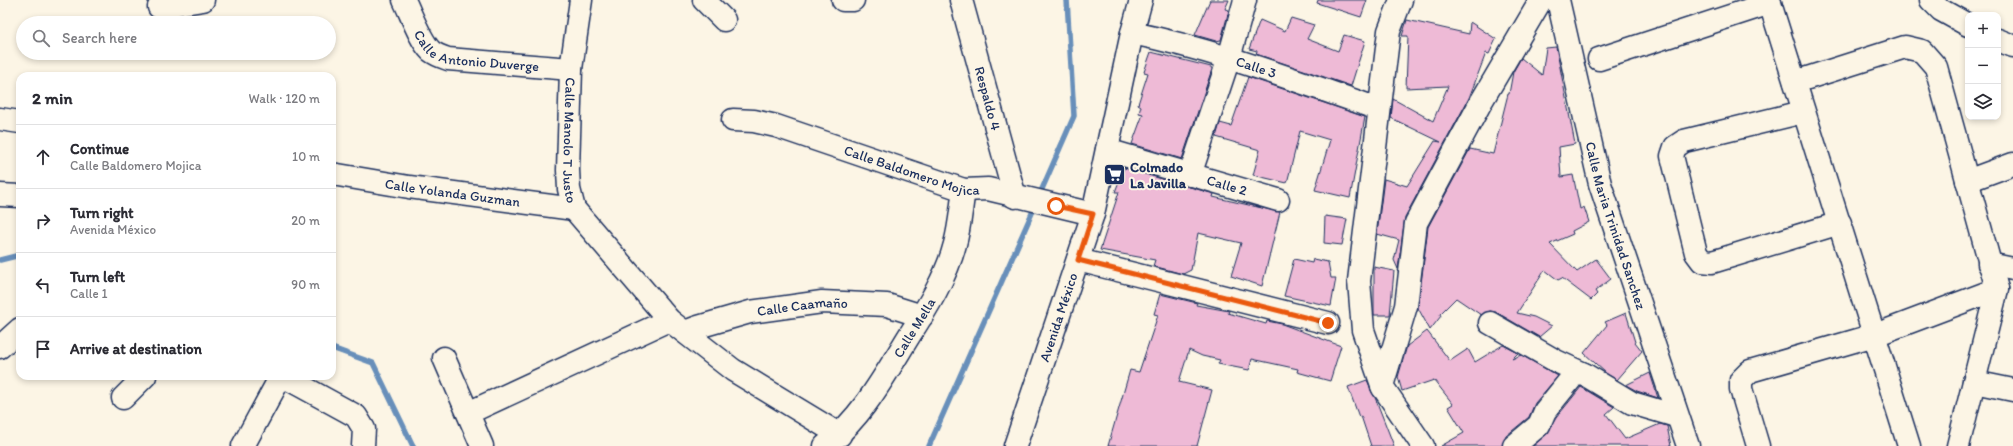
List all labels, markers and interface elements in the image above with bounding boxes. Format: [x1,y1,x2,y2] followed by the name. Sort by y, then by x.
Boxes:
[1965,12,2001,120] map controls
[1965,12,2001,48] button: +
[16,16,336,60] search box
[30,27,52,49] icon: search
[410,27,540,75] street label: Calle Antonio Duverge
[62,29,137,47] text: Search here
[1965,48,2001,84] button: −
[1234,53,1279,82] street label: Calle 3
[971,65,1004,133] street label: Respaldo 4
[559,77,580,205] street label: Calle Manolo T Justo
[1965,84,2001,120] button: layers
[32,88,72,108] text: 2 min
[249,91,320,106] text: Walk · 120 m
[70,140,129,158] text: Continue
[1582,140,1650,312] street label: Calle Maria Trinidad Sanchez
[842,142,981,199] street label: Calle Baldomero Mojica
[32,146,54,168] icon: ahead
[292,149,320,164] text: 10 m
[70,158,201,173] text: Calle Baldomero Mojica
[1130,159,1187,192] place label: Colmado La Javilla
[1101,162,1127,188] supermarket icon: Colmado La Javilla
[1205,172,1250,200] street label: Calle 2
[384,175,522,211] street label: Calle Yolanda Guzman
[1047,197,1065,215] route start
[70,204,134,222] text: Turn right
[32,210,54,232] icon: right
[291,213,320,228] text: 20 m
[70,222,156,237] text: Avenida México
[70,268,125,286] text: Turn left
[1036,271,1082,364] street label: Avenida México
[32,274,54,296] icon: left
[291,277,320,292] text: 90 m
[70,286,108,301] text: Calle 1
[756,293,848,320] street label: Calle Caamaño
[890,294,940,361] street label: Calle Mella
[1319,314,1337,332] route end
[32,338,54,360] icon: arrive
[70,340,202,358] text: Arrive at destination

